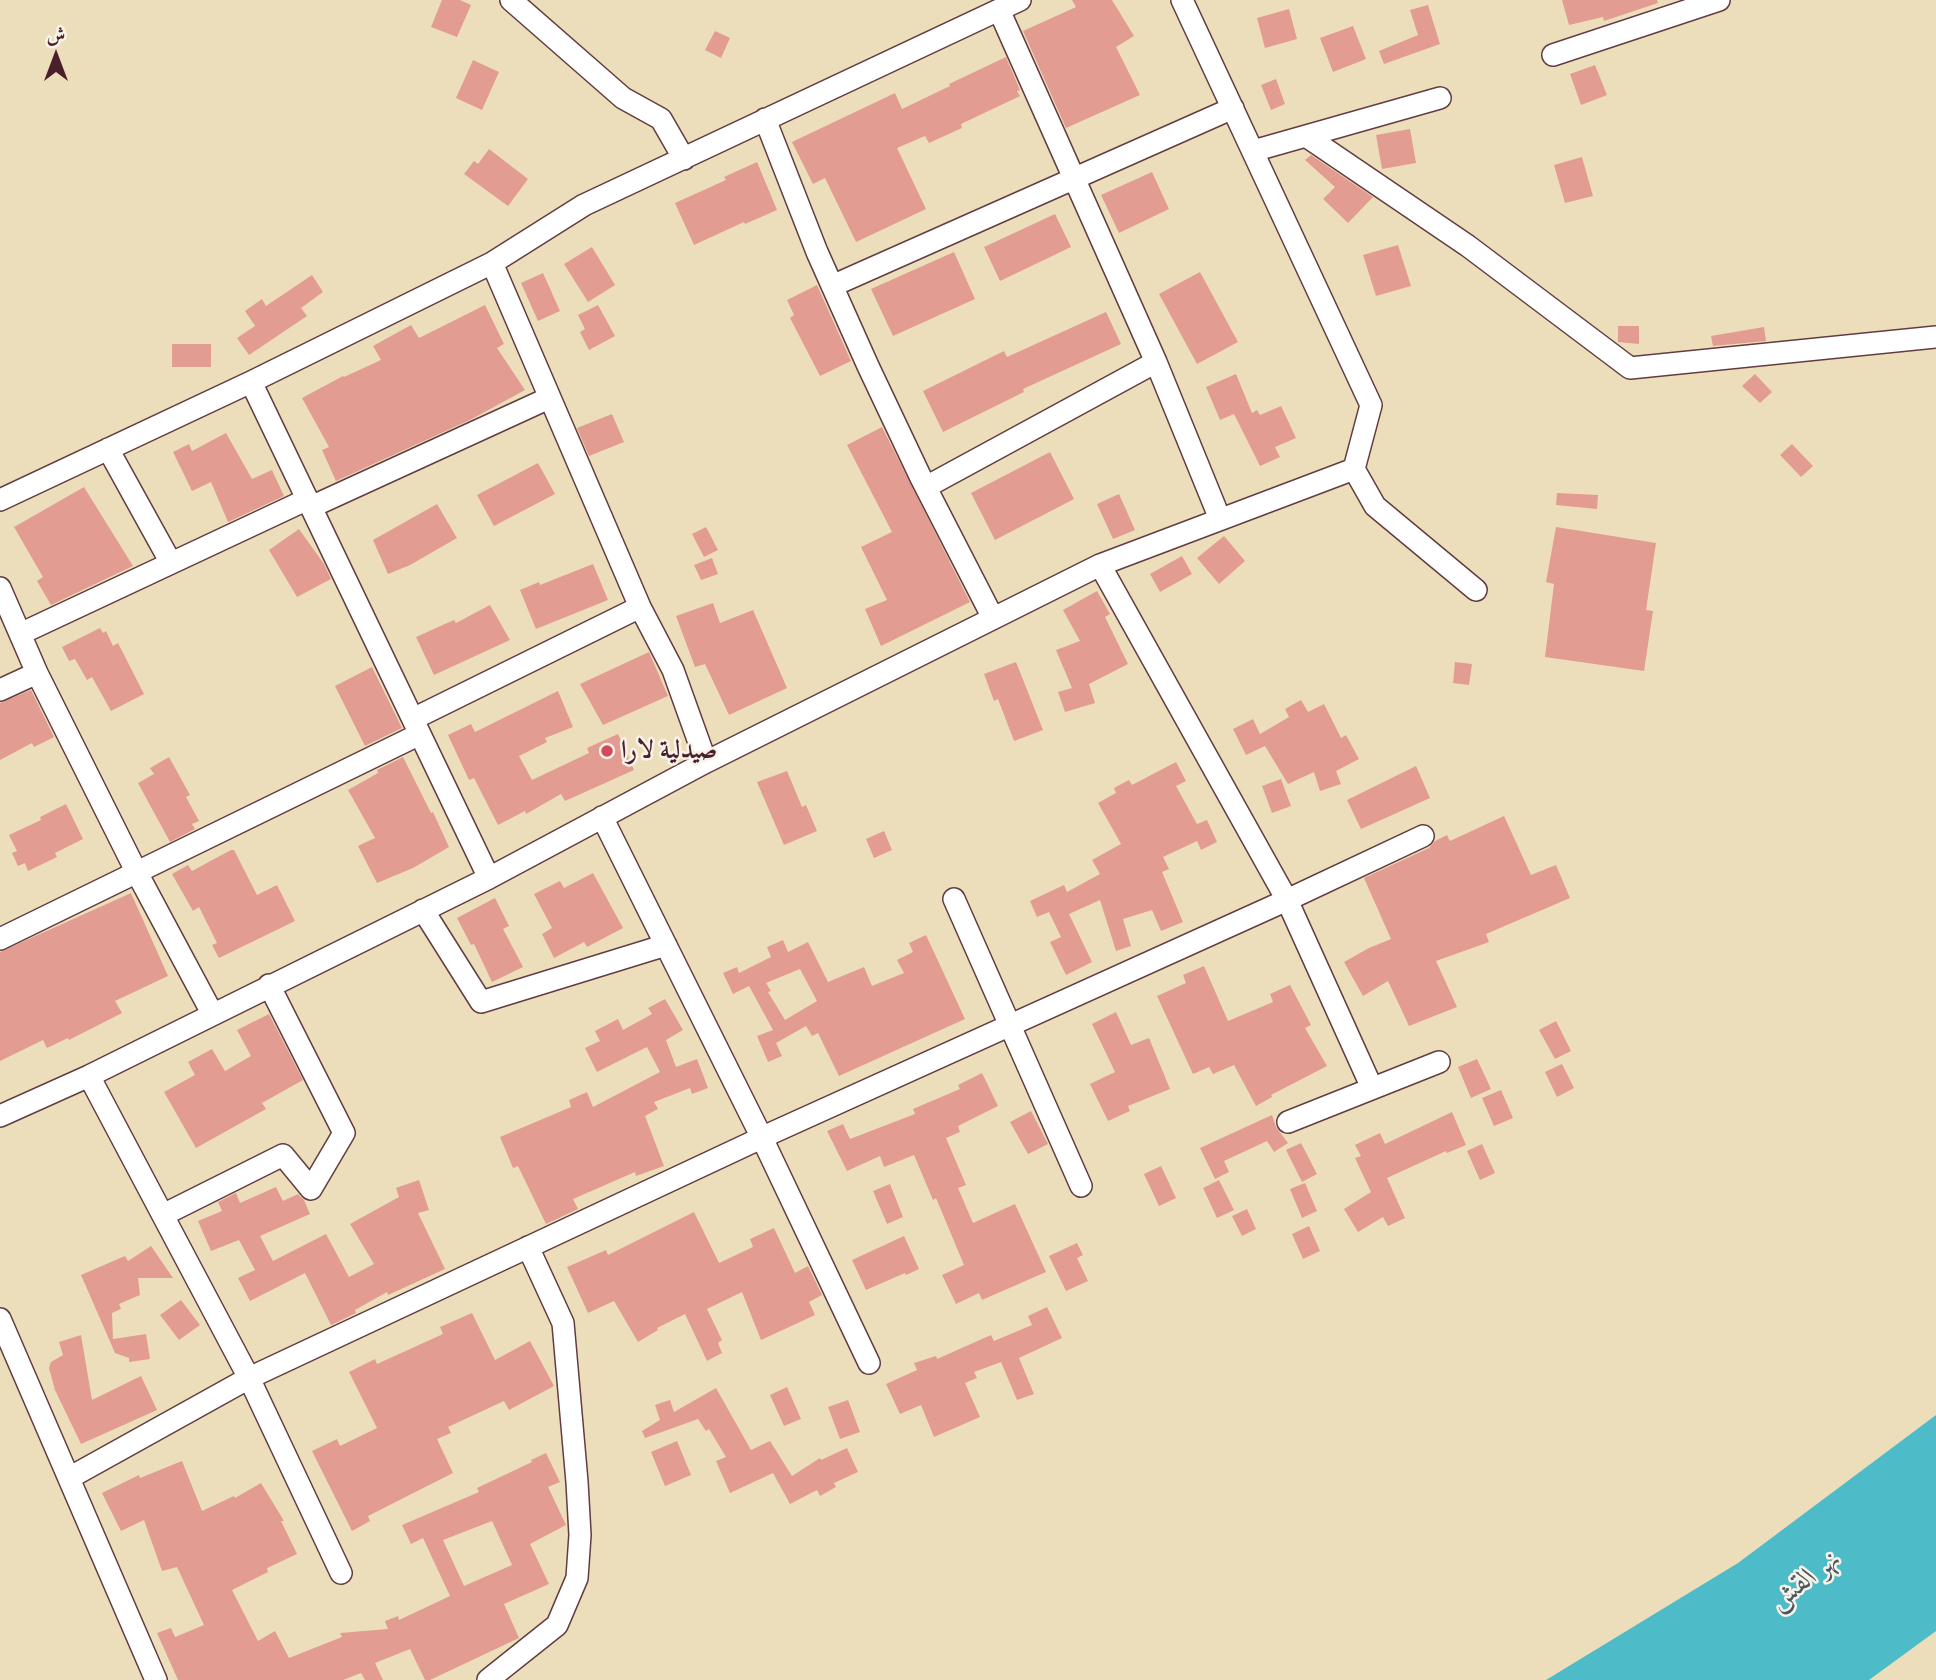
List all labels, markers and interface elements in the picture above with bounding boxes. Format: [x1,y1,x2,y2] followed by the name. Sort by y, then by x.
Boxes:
[21,21,91,91] north arrow
[47,22,65,47] text: ش
[621,735,717,767] place label: صيدلية لارا
[599,743,615,759] marker: صيدلية لارا
[1762,1542,1848,1618] water label: نهر القش

